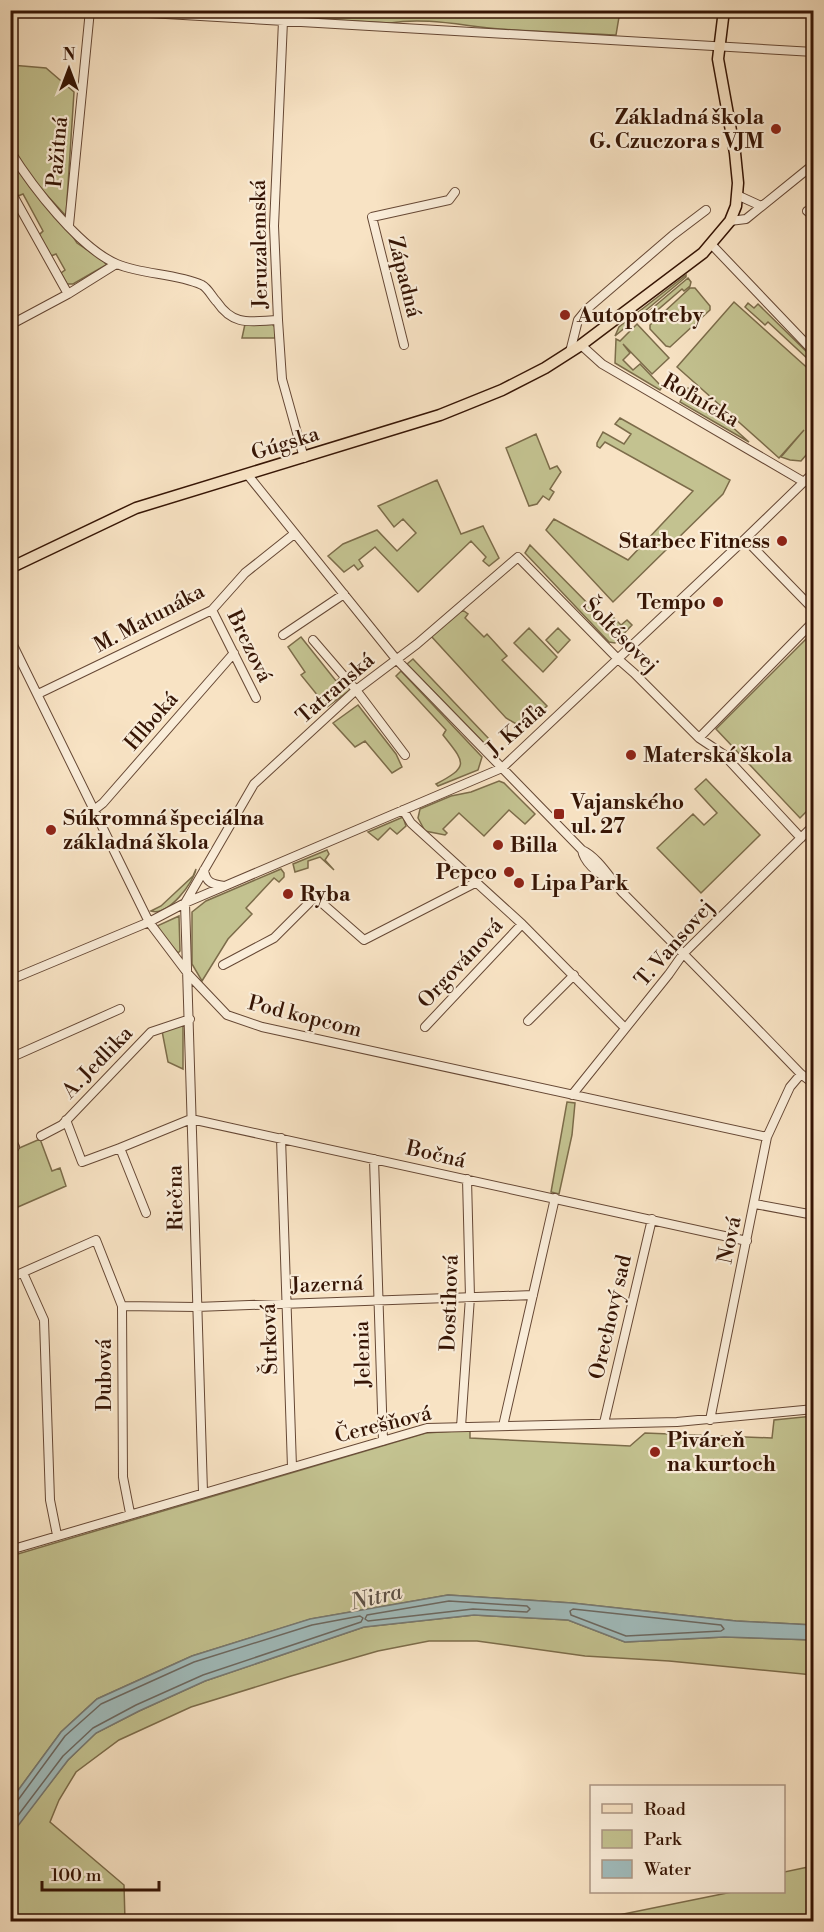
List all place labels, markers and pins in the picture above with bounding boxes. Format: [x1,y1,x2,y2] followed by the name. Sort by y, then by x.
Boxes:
[589,105,765,155] place label: Základná škola G. Czuczora s VJM
[769,122,783,136] marker: Základná škola G. Czuczora s VJM
[576,303,704,329] place label: Autopotreby
[558,308,572,322] marker: Autopotreby
[619,529,770,555] place label: Starbec Fitness
[775,534,789,548] marker: Starbec Fitness
[637,590,706,616] place label: Tempo
[711,595,725,609] marker: Tempo
[643,743,793,769] place label: Materská škola
[624,748,638,762] marker: Materská škola
[570,790,684,840] place label: Vajanského ul. 27
[63,806,265,856] place label: Súkromná špeciálna základná škola
[552,807,566,821] marker: Vajanského ul. 27
[44,823,58,837] marker: Súkromná špeciálna základná škola
[510,833,558,859] place label: Billa
[491,838,505,852] marker: Billa
[436,860,497,886] place label: Pepco
[502,865,516,879] marker: Pepco
[531,871,629,897] place label: Lipa Park
[512,876,526,890] marker: Lipa Park
[300,882,351,908] place label: Ryba
[281,887,295,901] marker: Ryba
[667,1428,776,1478] place label: Piváreň na kurtoch
[648,1445,662,1459] marker: Piváreň na kurtoch

